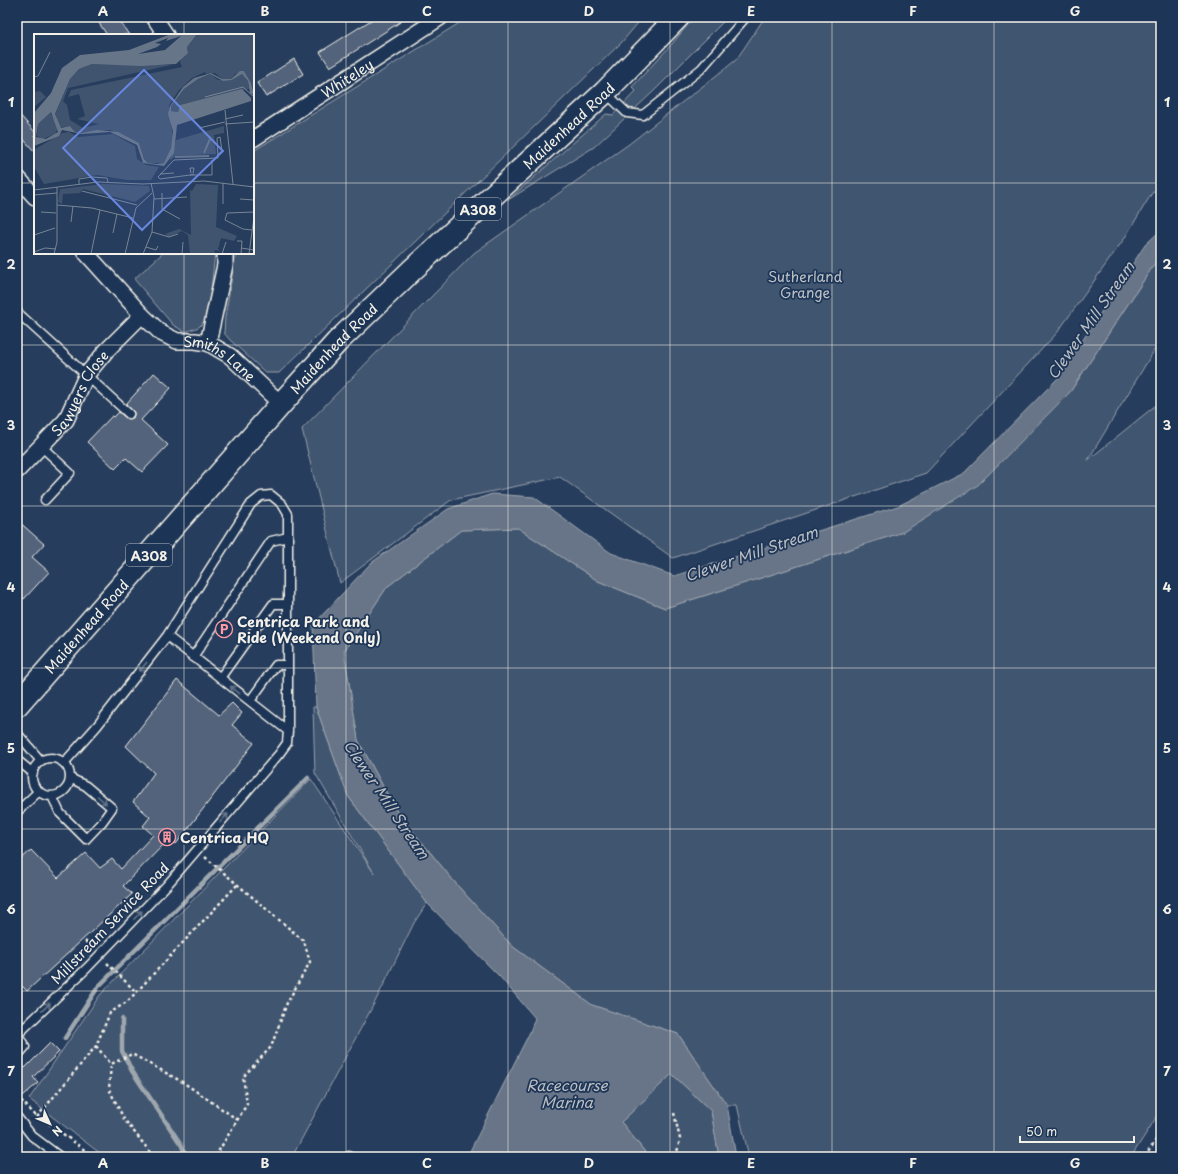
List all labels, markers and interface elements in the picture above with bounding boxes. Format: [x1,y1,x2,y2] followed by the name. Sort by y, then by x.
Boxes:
[98,1,108,20] text: A
[261,1,270,20] text: B
[422,1,432,20] text: C
[584,1,594,20] text: D
[747,1,755,20] text: E
[909,1,917,20] text: F
[1070,1,1080,20] text: G
[34,34,254,254] inset map
[317,53,377,103] street label: Whiteley
[518,78,619,174] street label: Maidenhead Road
[8,92,14,111] text: 1
[1164,92,1170,111] text: 1
[455,198,501,220] road number: A308
[6,254,16,273] text: 2
[1162,254,1172,273] text: 2
[1041,256,1140,384] water label: Clewer Mill Stream
[768,266,843,303] park label: Sutherland Grange
[285,298,382,398] street label: Maidenhead Road
[183,330,261,386] street label: Smiths Lane
[46,346,113,440] street label: Sawyers Close
[7,415,16,434] text: 3
[1163,415,1172,434] text: 3
[681,519,821,587] water label: Clewer Mill Stream
[126,544,172,566] road number: A308
[39,574,133,678] street label: Maidenhead Road
[7,577,16,596] text: 4
[1163,577,1172,596] text: 4
[237,611,381,648] place label: Centrica Park and Ride (Weekend Only)
[214,619,234,639] parking icon: Centrica Park and Ride (Weekend Only)
[138,661,147,672] one-way arrow
[230,686,241,694] one-way arrow
[338,735,436,864] water label: Clewer Mill Stream
[7,738,15,757] text: 5
[1163,738,1171,757] text: 5
[97,795,108,804] one-way arrow
[219,813,229,823] one-way arrow
[157,827,177,847] building icon: Centrica HQ
[180,827,269,848] place label: Centrica HQ
[46,857,174,989] street label: Millstream Service Road
[6,899,16,918] text: 6
[1162,899,1172,918] text: 6
[133,910,143,920] one-way arrow
[41,1002,51,1012] one-way arrow
[7,1061,15,1080] text: 7
[1163,1061,1171,1080] text: 7
[526,1073,609,1113] water label: Racecourse Marina
[30,1104,70,1144] north arrow
[1020,1118,1134,1144] scale bar
[48,1122,67,1141] text: N
[1026,1122,1057,1140] text: 50 m
[98,1153,108,1172] text: A
[261,1153,270,1172] text: B
[422,1153,432,1172] text: C
[584,1153,594,1172] text: D
[747,1153,755,1172] text: E
[909,1153,917,1172] text: F
[1070,1153,1080,1172] text: G

